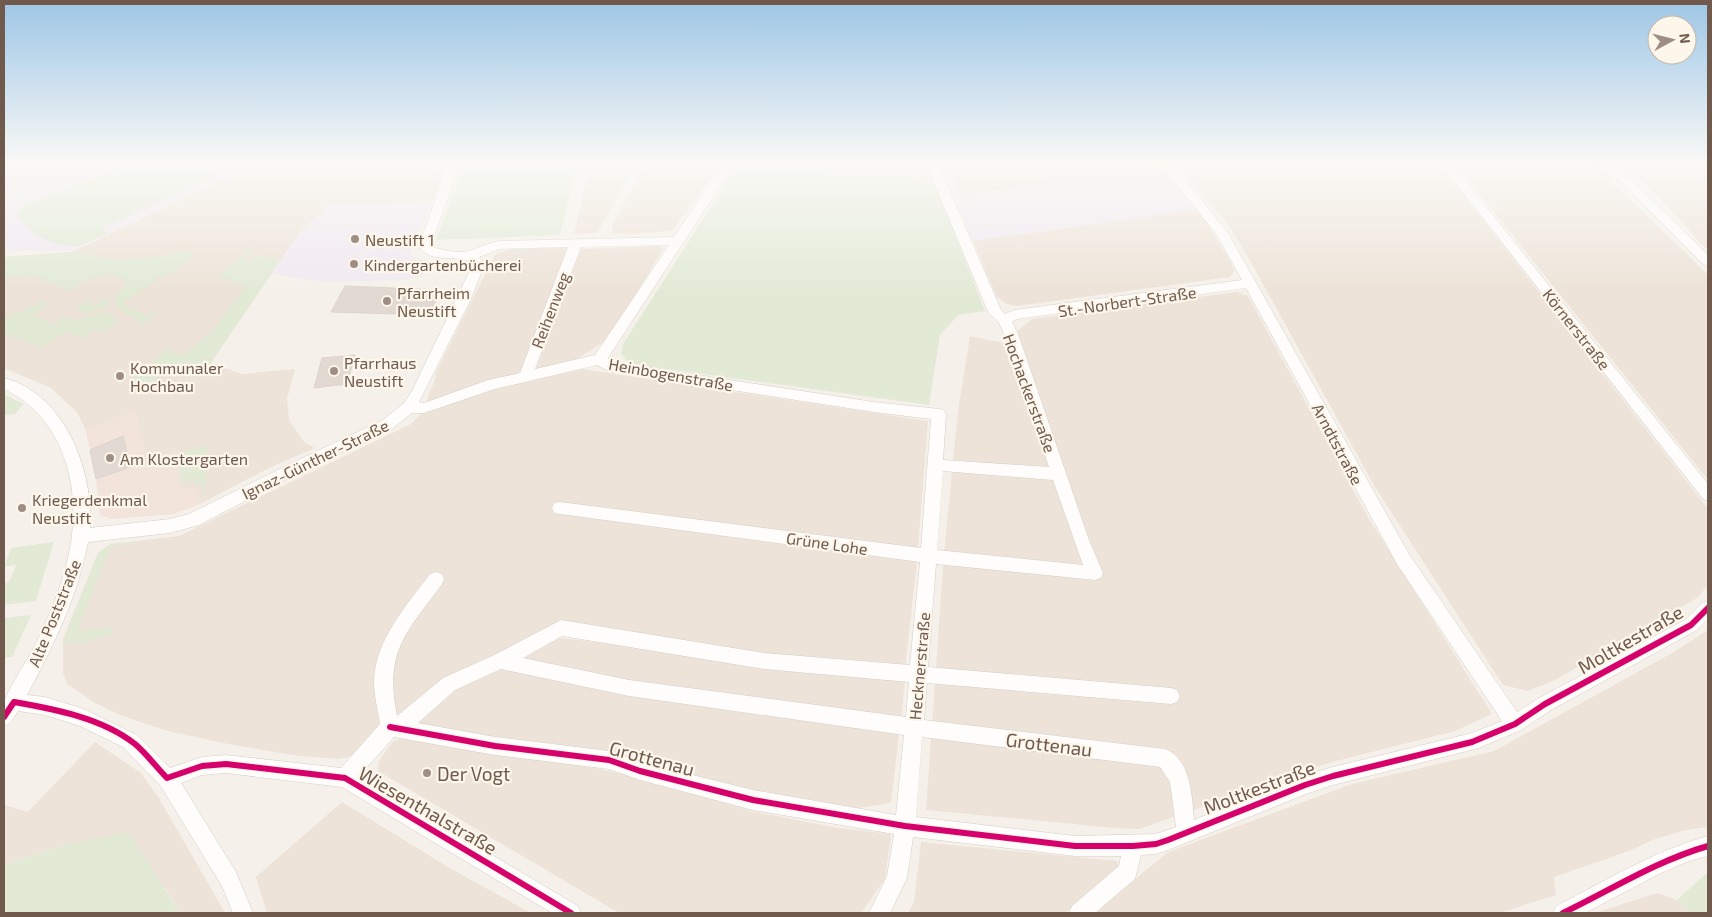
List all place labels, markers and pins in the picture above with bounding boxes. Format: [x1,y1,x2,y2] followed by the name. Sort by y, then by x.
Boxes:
[365,230,434,249] place label: Neustift 1
[349,233,361,245] marker: Neustift 1
[364,255,522,274] place label: Kindergartenbücherei
[348,258,360,270] marker: Kindergartenbücherei
[397,283,470,320] place label: Pfarrheim Neustift
[381,295,393,307] marker: Pfarrheim Neustift
[344,353,416,390] place label: Pfarrhaus Neustift
[130,358,224,395] place label: Kommunaler Hochbau
[328,365,340,377] marker: Pfarrhaus Neustift
[114,370,126,382] marker: Kommunaler Hochbau
[120,449,248,468] place label: Am Klostergarten
[104,452,116,464] marker: Am Klostergarten
[32,490,147,527] place label: Kriegerdenkmal Neustift
[16,502,28,514] marker: Kriegerdenkmal Neustift
[437,762,510,785] place label: Der Vogt
[421,767,433,779] marker: Der Vogt

